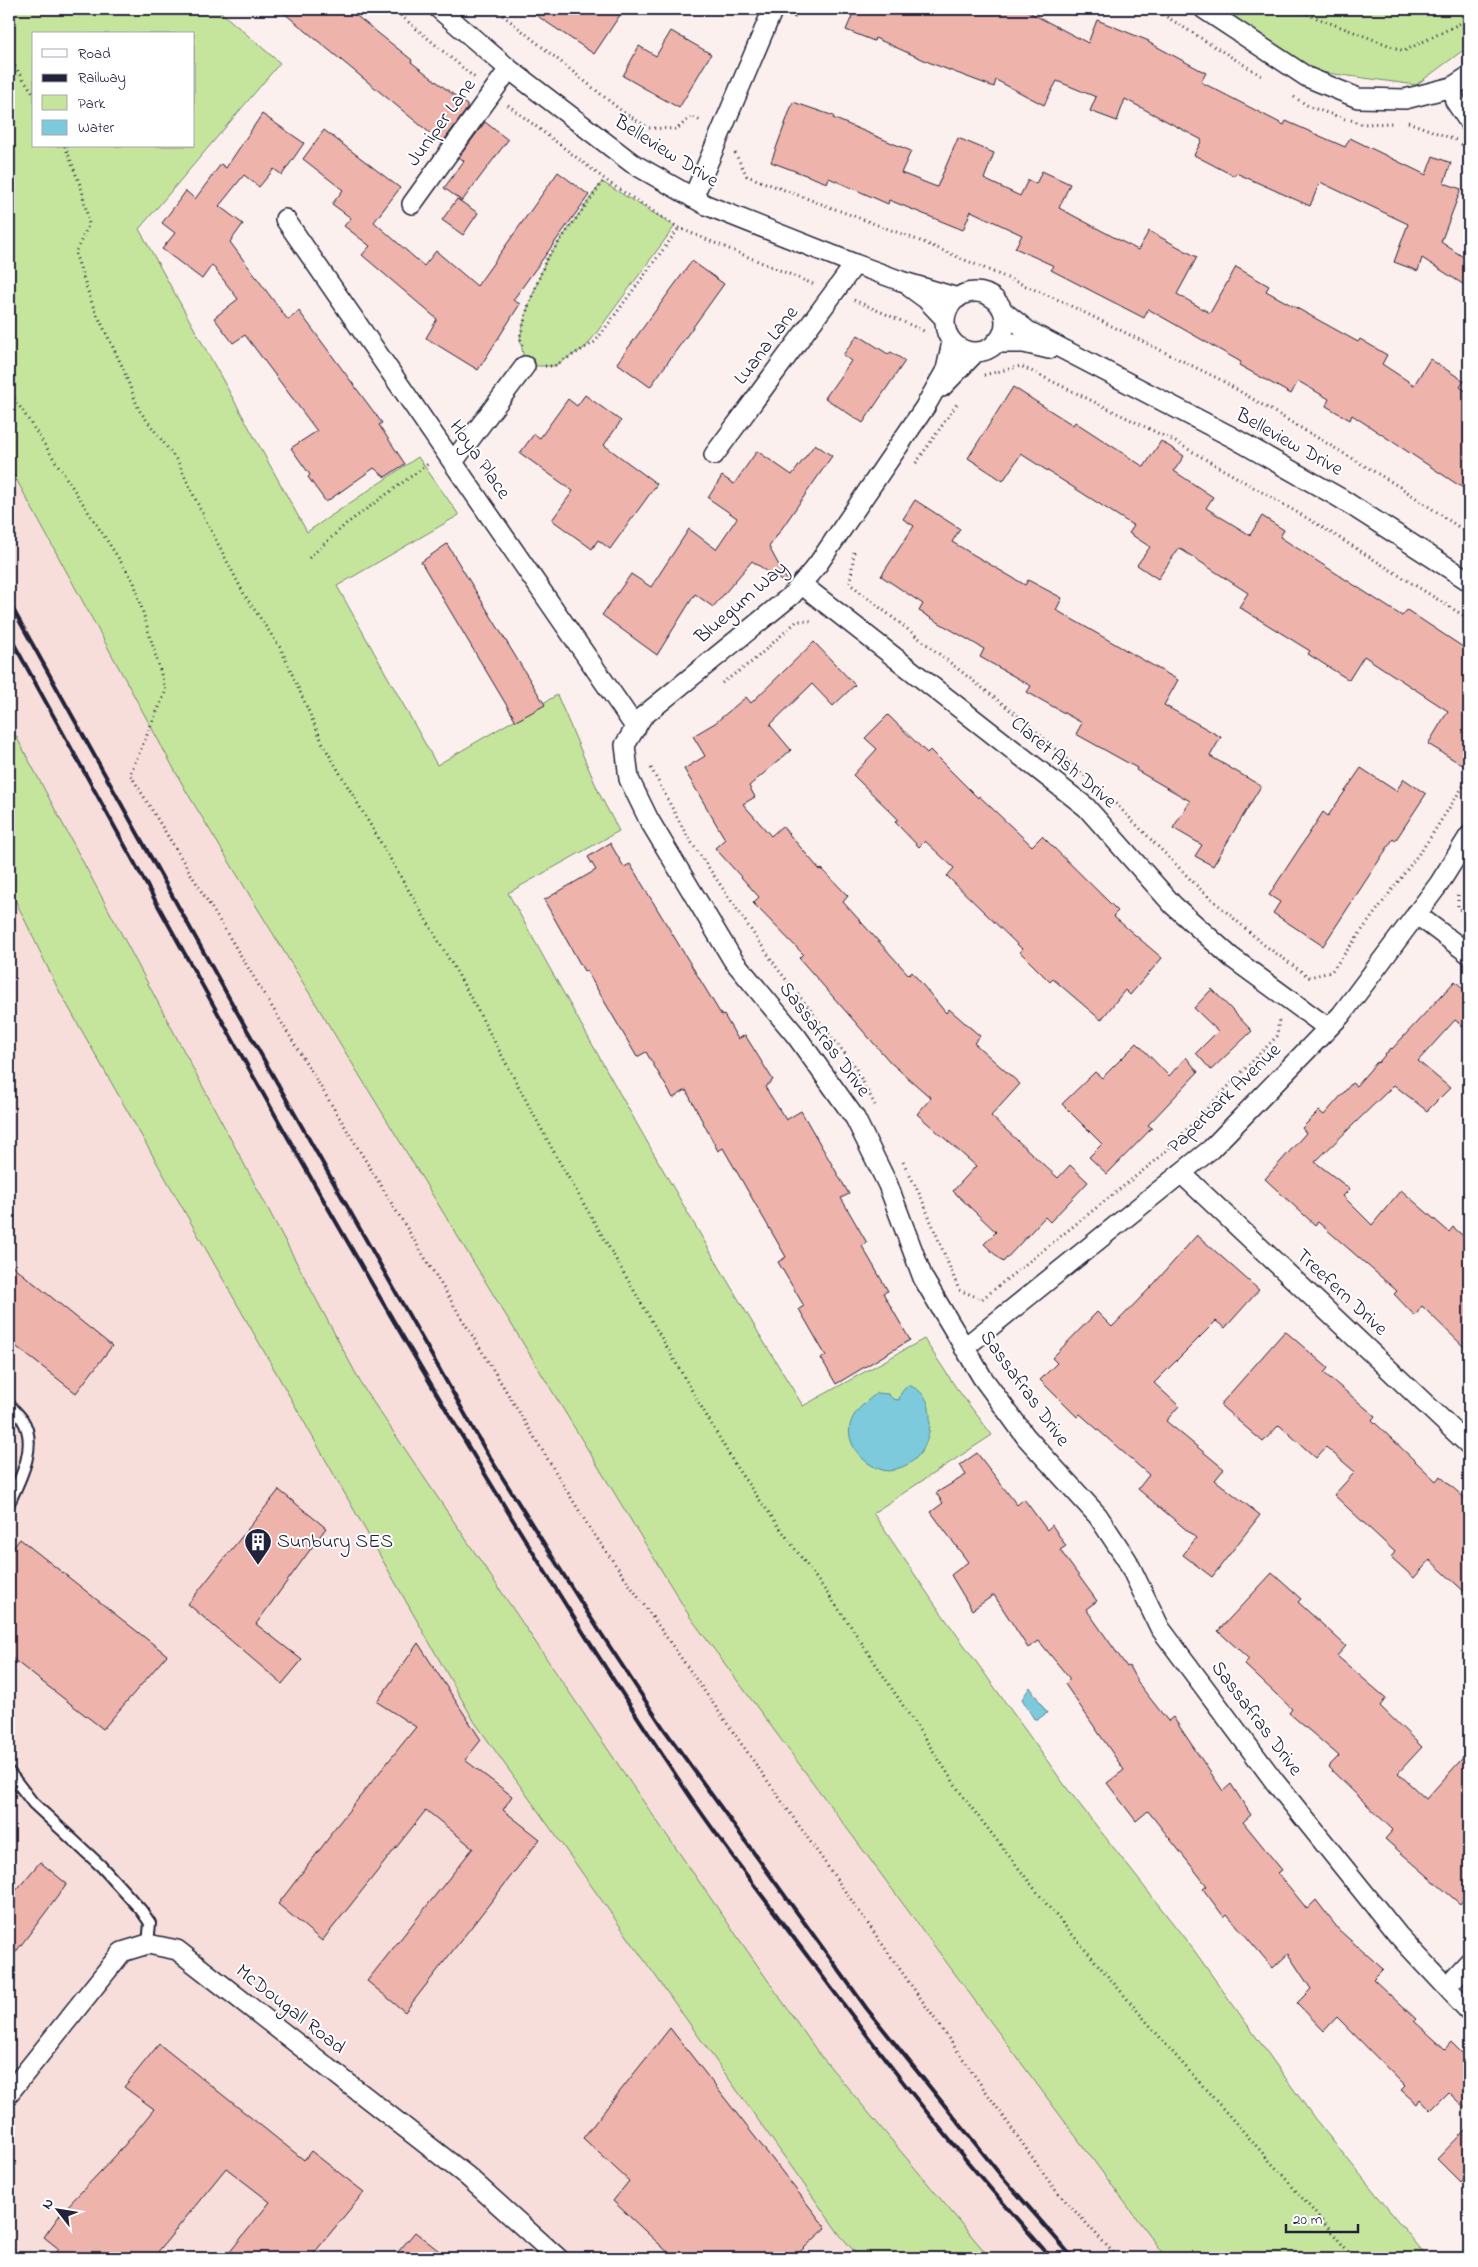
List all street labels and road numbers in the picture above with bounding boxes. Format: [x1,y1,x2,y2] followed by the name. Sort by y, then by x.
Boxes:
[400,73,484,173] street label: Juniper Lane
[607,108,724,196] street label: Belleview Drive
[728,300,806,392] street label: Luana Lane
[1229,401,1348,484] street label: Belleview Drive
[441,414,517,506] street label: Hoya Place
[689,555,795,653] street label: Bluegum Way
[1004,710,1122,816] street label: Claret Ash Drive
[771,976,877,1104] street label: Sassafras Drive
[1162,1037,1288,1161] street label: Paperbark Avenue
[1288,1243,1394,1343] street label: Treefern Drive
[972,1325,1076,1453] street label: Sassafras Drive
[1203,1655,1309,1783] street label: Sassafras Drive
[228,1958,351,2063] street label: McDougall Road

